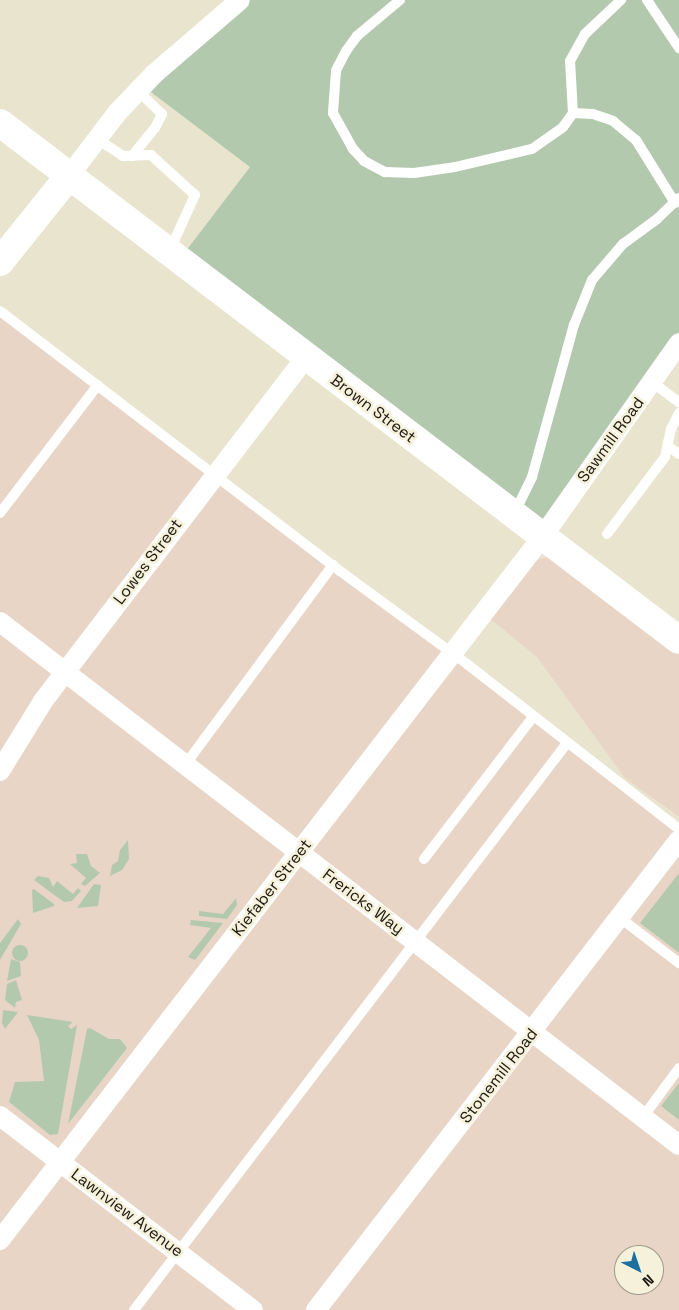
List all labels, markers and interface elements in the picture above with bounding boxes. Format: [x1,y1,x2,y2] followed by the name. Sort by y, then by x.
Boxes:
[327,371,419,447] street label: Brown Street
[574,394,648,486] street label: Sawmill Road
[110,515,186,609] street label: Lowes Street
[228,836,316,940] street label: Kiefaber Street
[319,865,407,939] street label: Frericks Way
[456,1025,542,1127] street label: Stonemill Road
[67,1165,187,1261] street label: Lawnview Avenue
[614,1245,664,1295] north arrow
[639,1271,658,1290] text: N

